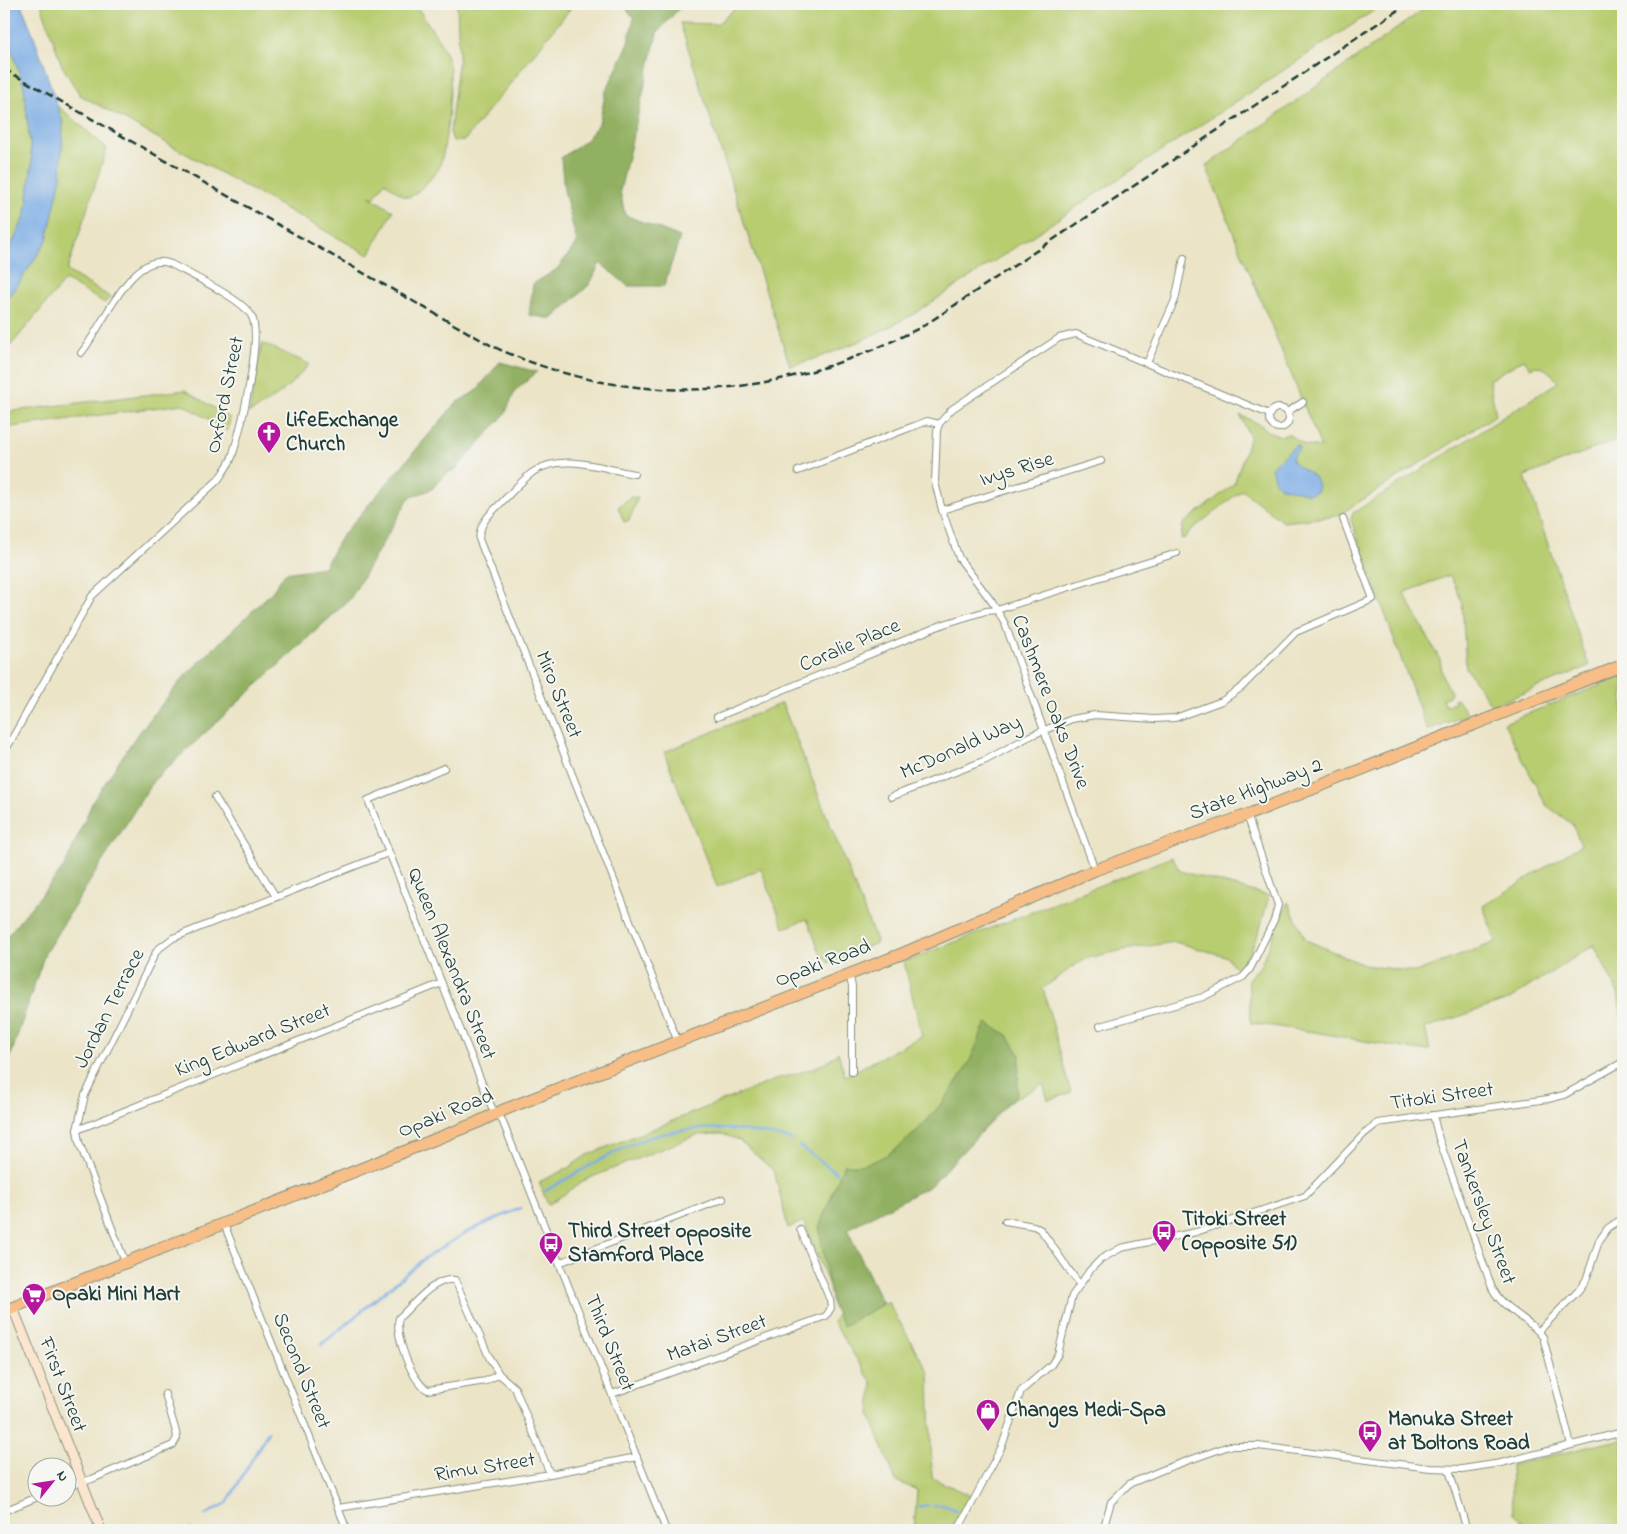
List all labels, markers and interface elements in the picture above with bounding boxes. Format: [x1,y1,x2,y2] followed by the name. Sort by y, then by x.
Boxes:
[199,334,253,456] street label: Oxford Street
[286,406,399,460] place label: LifeExchange Church
[256,420,282,454] church icon: LifeExchange Church
[976,444,1059,497] street label: Ivys Rise
[1003,610,1097,794] street label: Cashmere Oaks Drive
[795,611,906,681] street label: Coralie Place
[527,647,589,743] street label: Miro Street
[896,708,1027,790] street label: McDonald Way
[1185,751,1328,831] street label: State Highway 2
[399,863,503,1065] street label: Queen Alexandra Street
[771,932,875,996] street label: Opaki Road
[67,943,153,1074] street label: Jordan Terrace
[171,996,336,1088] street label: King Edward Street
[1388,1075,1496,1119] street label: Titoki Street
[394,1081,498,1147] street label: Opaki Road
[1441,1135,1523,1289] street label: Tankersley Street
[1182,1205,1297,1259] place label: Titoki Street (opposite 51)
[568,1217,752,1271] place label: Third Street opposite Stamford Place
[1151,1219,1177,1253] bus stop icon: Titoki Street (opposite 51)
[538,1231,564,1265] bus stop icon: Third Street opposite Stamford Place
[52,1280,181,1310] place label: Opaki Mini Mart
[21,1282,47,1316] supermarket icon: Opaki Mini Mart
[576,1290,642,1396] street label: Third Street
[663,1307,771,1371] street label: Matai Street
[264,1308,338,1434] street label: Second Street
[30,1332,94,1437] street label: First Street
[1006,1396,1166,1428] place label: Changes Medi-Spa
[975,1398,1001,1432] shop icon: Changes Medi-Spa
[1388,1405,1530,1459] place label: Manuka Street at Boltons Road
[1357,1419,1383,1453] bus stop icon: Manuka Street at Boltons Road
[432,1445,538,1491] street label: Rimu Street
[28,1456,78,1506] north arrow
[51,1467,73,1486] text: N

